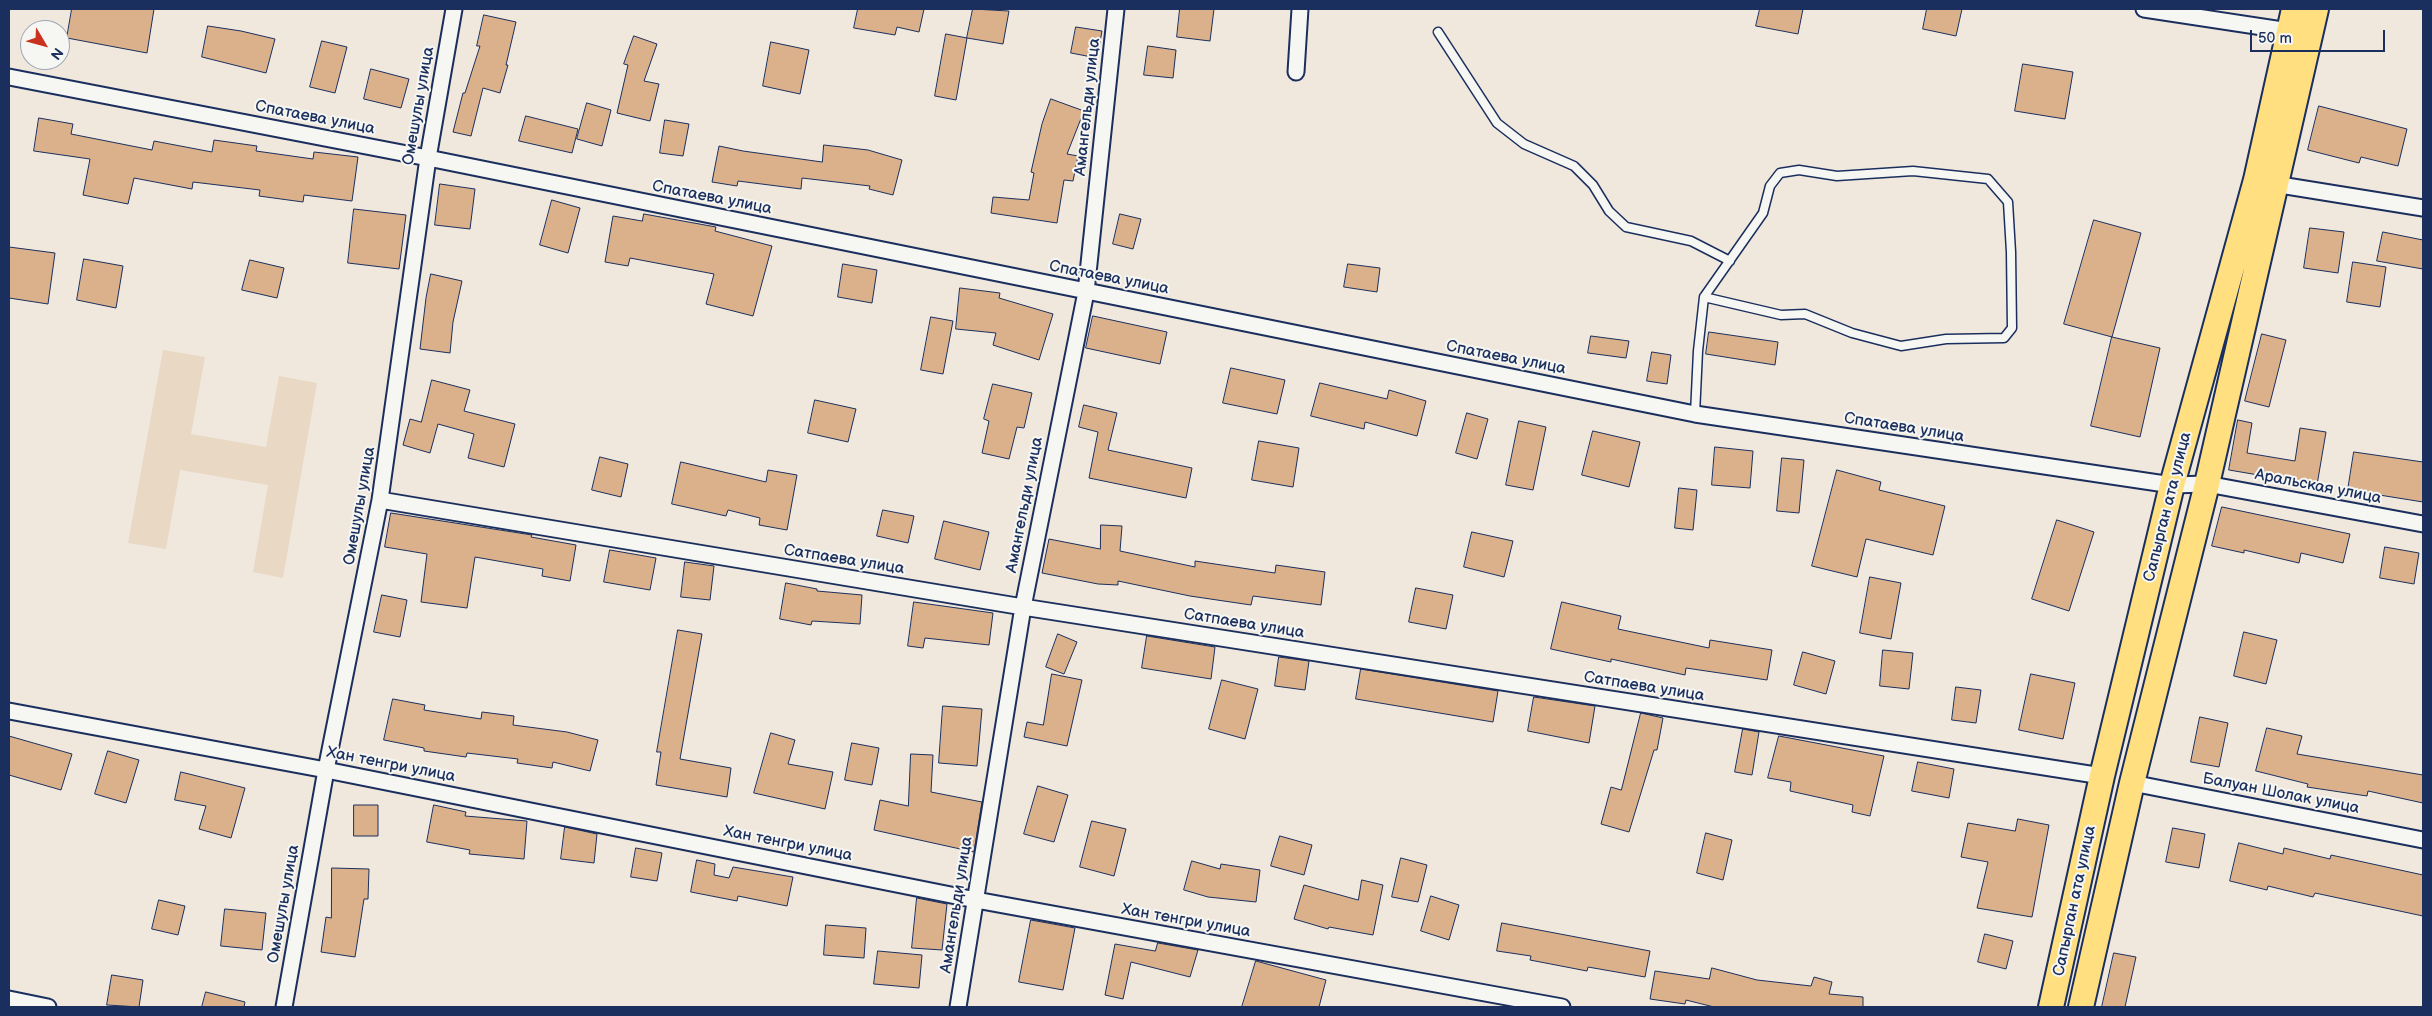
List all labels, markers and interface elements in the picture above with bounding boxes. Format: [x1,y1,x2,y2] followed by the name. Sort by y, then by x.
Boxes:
[20,20,70,70] north arrow
[2252,20,2387,52] scale bar
[2258,29,2292,48] text: 50 m
[1071,37,1105,177] street label: Амангельди улица
[47,44,67,63] text: N
[399,45,439,167] street label: Омешулы улица
[254,97,376,139] street label: Спатаева улица
[651,177,773,219] street label: Спатаева улица
[1048,257,1170,299] street label: Спатаева улица
[1445,337,1567,379] street label: Спатаева улица
[1843,409,1965,447] street label: Спатаева улица
[2140,430,2196,584] street label: Сапырган ата улица
[1002,435,1048,575] street label: Амангельди улица
[340,445,380,567] street label: Омешулы улица
[2253,465,2383,509] street label: Аральская улица
[782,541,906,579] street label: Сатпаева улица
[1182,605,1306,643] street label: Сатпаева улица
[1582,668,1706,706] street label: Сатпаева улица
[325,743,457,787] street label: Хан тенгри улица
[2201,769,2361,819] street label: Балуан Шолак улица
[722,822,854,866] street label: Хан тенгри улица
[2050,824,2100,978] street label: Сапырган ата улица
[937,835,977,975] street label: Амангельди улица
[264,843,304,965] street label: Омешулы улица
[1120,900,1252,942] street label: Хан тенгри улица

